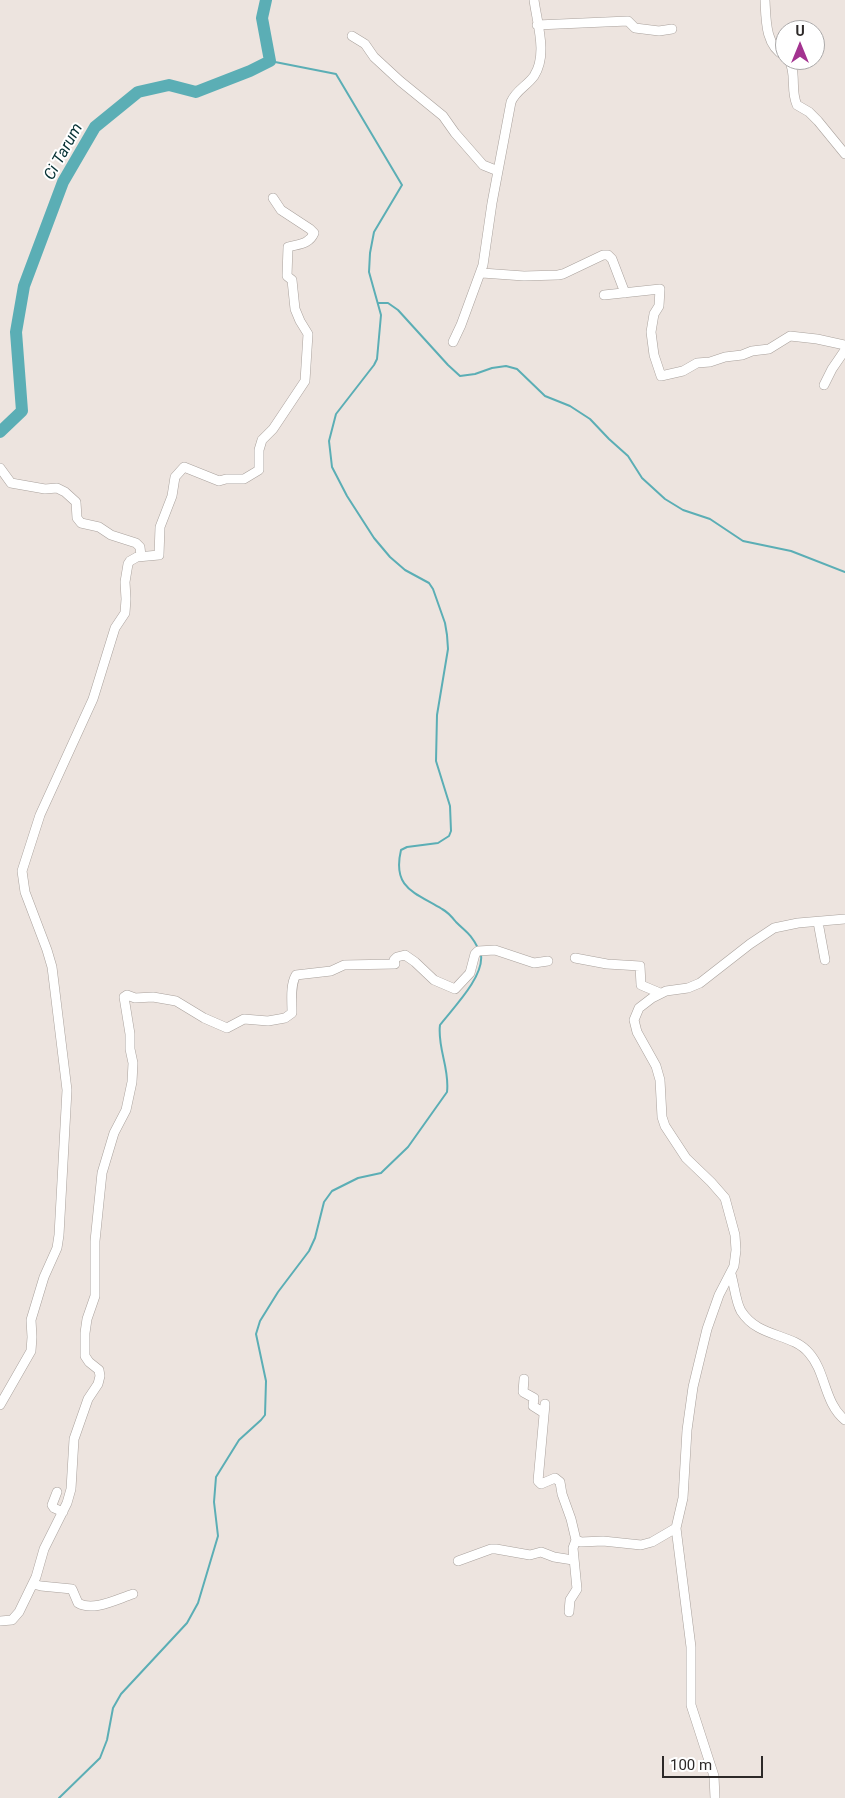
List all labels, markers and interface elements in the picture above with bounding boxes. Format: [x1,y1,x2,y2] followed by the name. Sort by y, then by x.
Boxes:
[775,20,825,70] north arrow
[795,23,805,39] text: U
[41,120,87,184] water label: Ci Tarum
[665,1746,766,1778] scale bar
[670,1756,712,1774] text: 100 m

